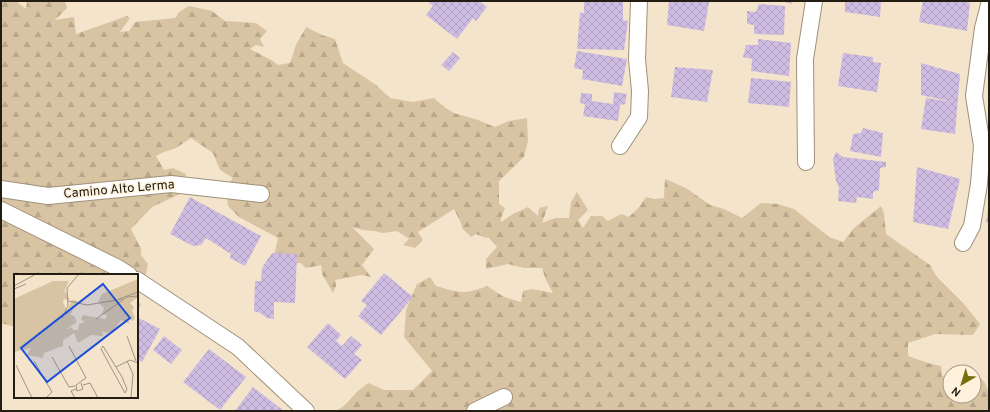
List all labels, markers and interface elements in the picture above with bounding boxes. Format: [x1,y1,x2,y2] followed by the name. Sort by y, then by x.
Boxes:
[63,177,175,203] street label: Camino Alto Lerma
[14,274,138,398] inset map
[942,364,982,404] north arrow
[949,383,964,399] text: N

